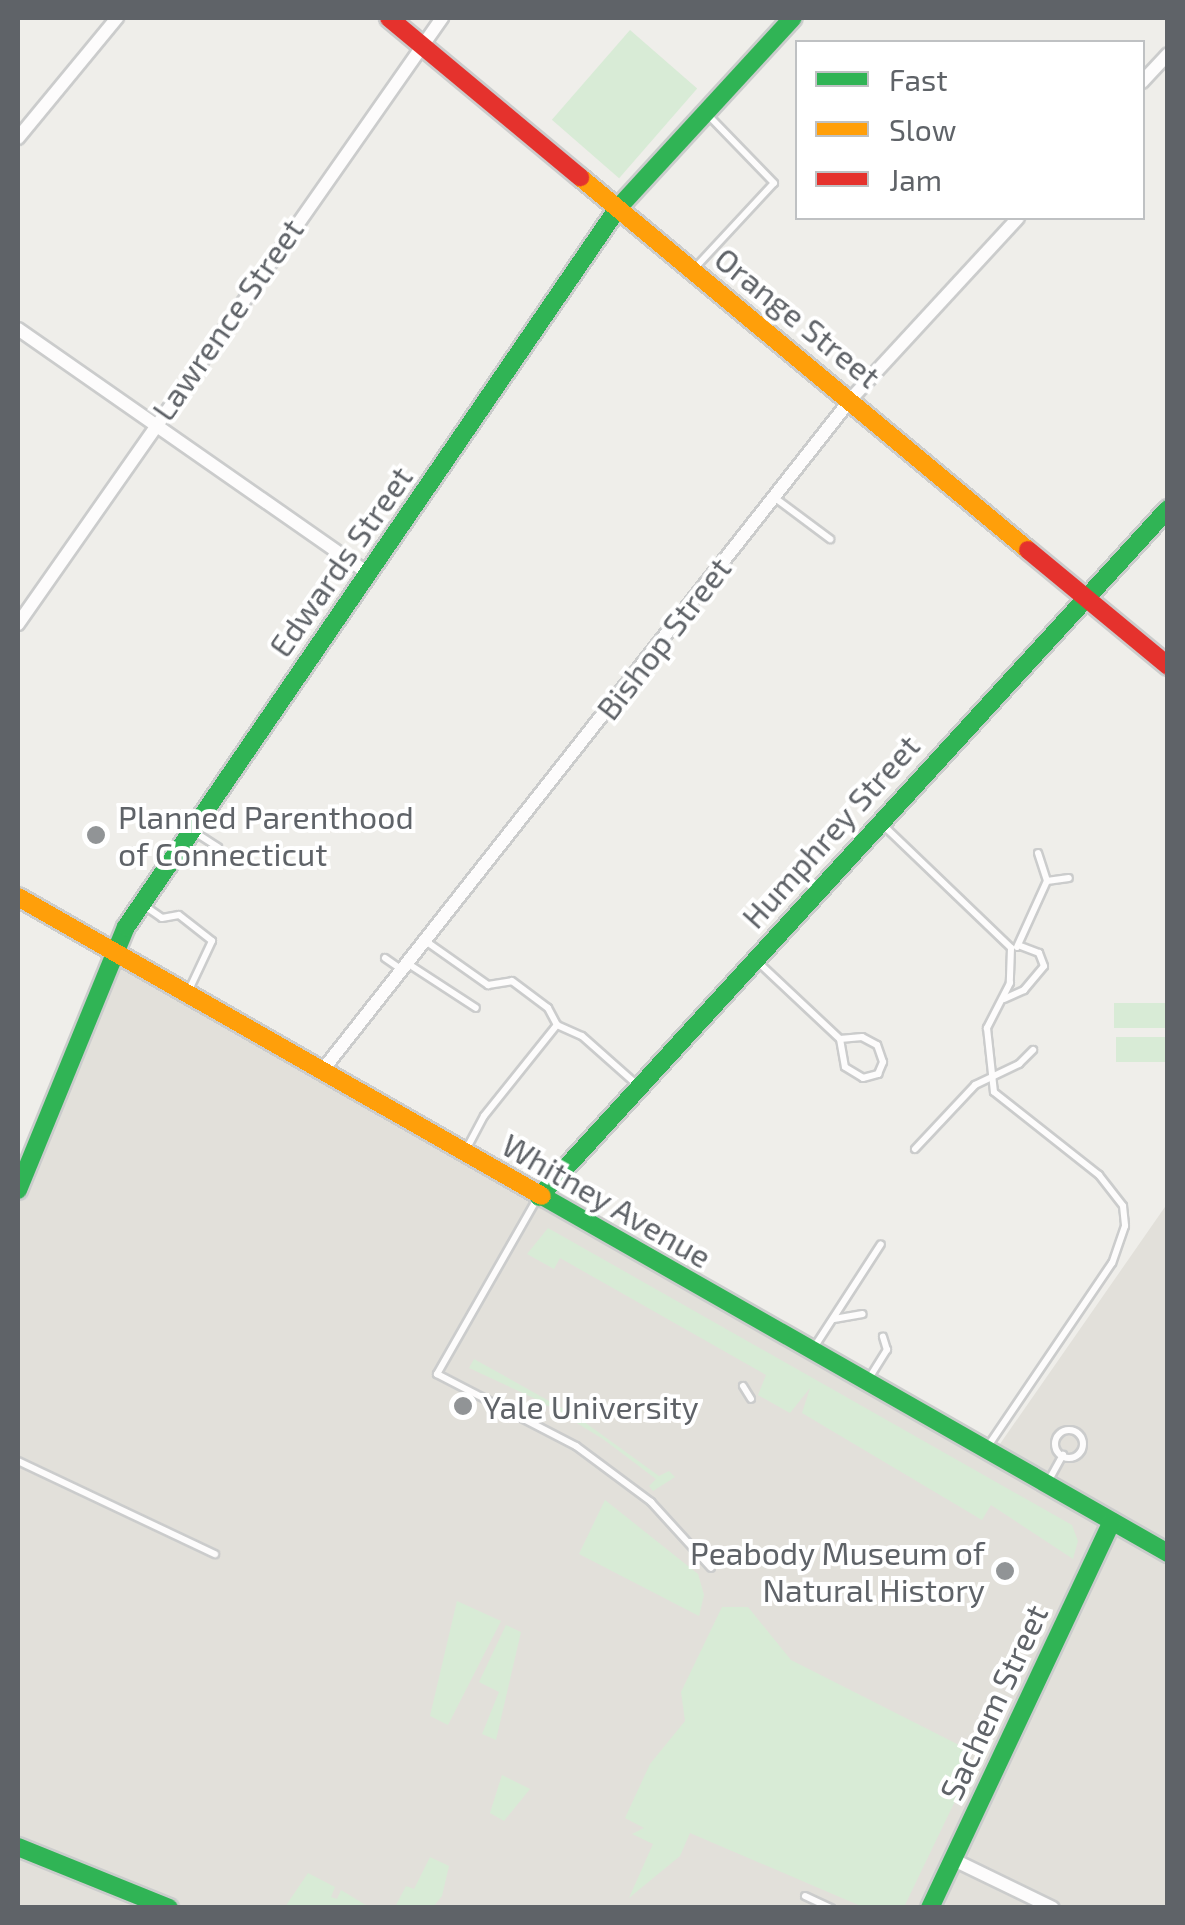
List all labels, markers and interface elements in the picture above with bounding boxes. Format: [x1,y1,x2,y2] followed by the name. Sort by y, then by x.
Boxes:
[795,40,1145,220] legend
[889,61,948,97] text: Fast
[889,111,956,147] text: Slow
[889,161,942,197] text: Jam
[143,211,311,427] street label: Lawrence Street
[708,239,888,395] street label: Orange Street
[260,459,420,663] street label: Edwards Street
[588,549,738,727] street label: Bishop Street
[733,726,927,936] street label: Humphrey Street
[118,798,414,873] place label: Planned Parenthood of Connecticut
[83,822,109,848] marker: Planned Parenthood of Connecticut
[495,1124,719,1276] street label: Whitney Avenue
[483,1387,699,1425] place label: Yale University
[452,1395,474,1417] marker: Yale University
[689,1534,985,1609] place label: Peabody Museum of Natural History
[994,1560,1016,1582] marker: Peabody Museum of Natural History
[931,1598,1055,1806] street label: Sachem Street

